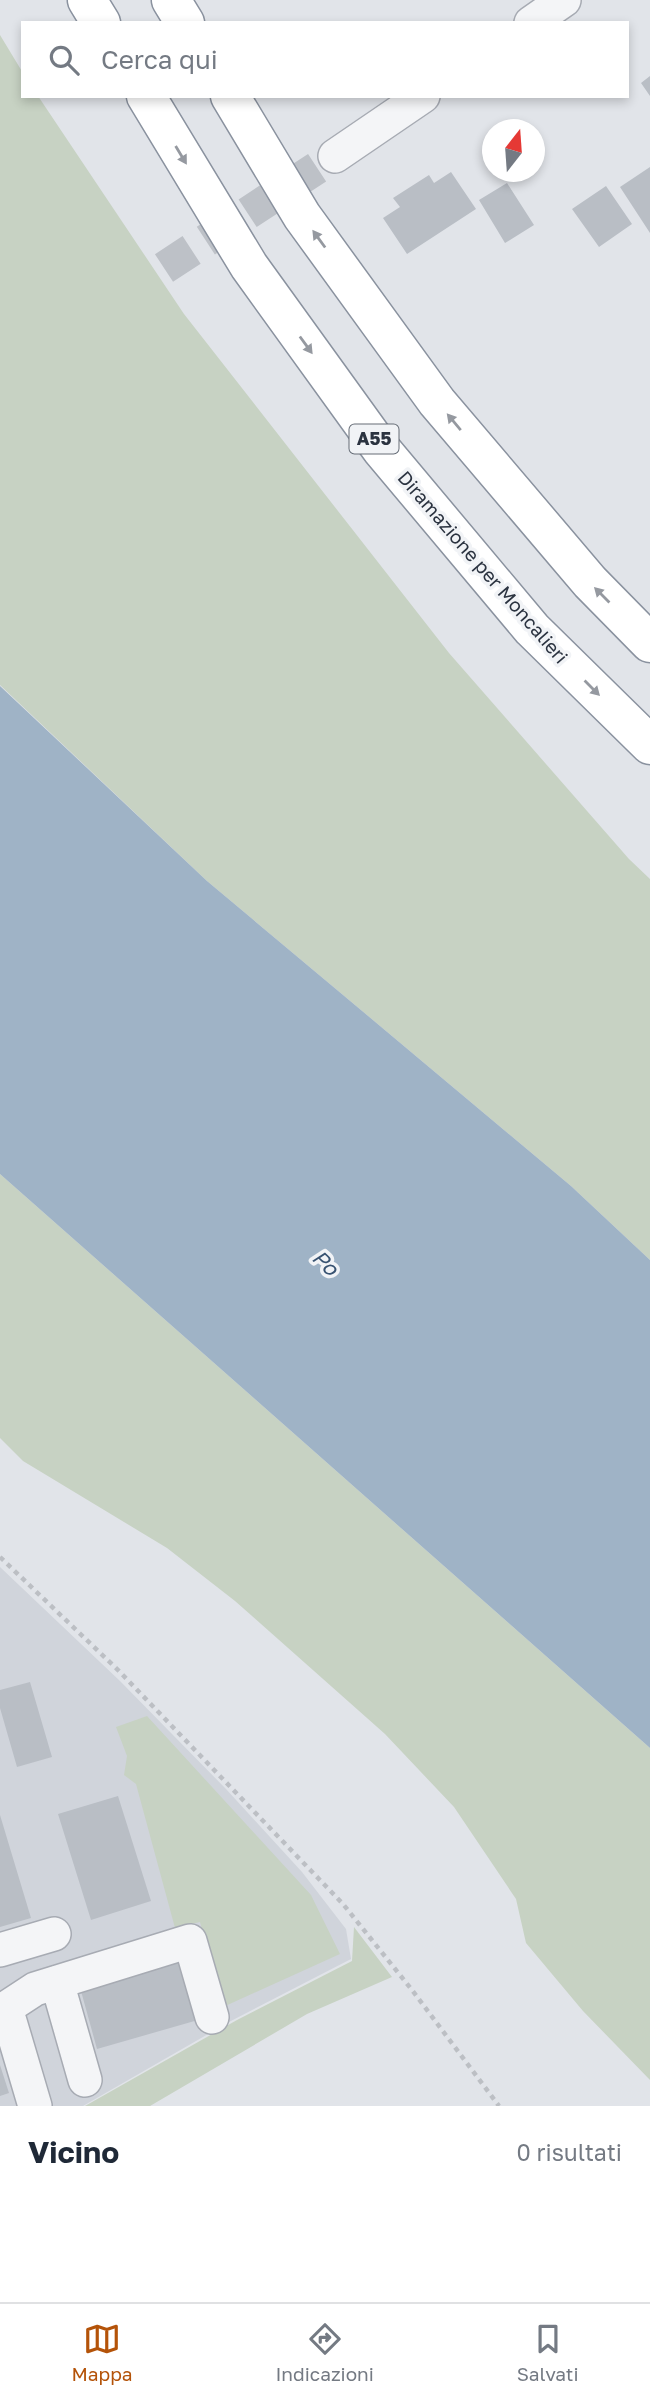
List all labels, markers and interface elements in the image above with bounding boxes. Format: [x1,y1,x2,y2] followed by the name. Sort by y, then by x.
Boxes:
[21,21,629,98] search box
[45,41,83,79] icon: search
[101,44,218,75] text: Cerca qui
[482,119,545,182] north arrow
[175,145,188,164] one-way arrow
[312,230,326,248] one-way arrow
[299,336,313,354] one-way arrow
[447,413,462,430] one-way arrow
[350,424,398,454] road number: A55
[393,466,573,668] street label: Diramazione per Moncalieri
[594,587,611,603] one-way arrow
[584,680,601,697] one-way arrow
[307,1244,345,1282] water label: Po
[28,2134,119,2170] text: Vicino
[517,2138,622,2166] text: 0 risultati
[71,2320,133,2385] tab: Mappa
[275,2320,374,2385] tab: Indicazioni
[517,2320,579,2385] tab: Salvati

